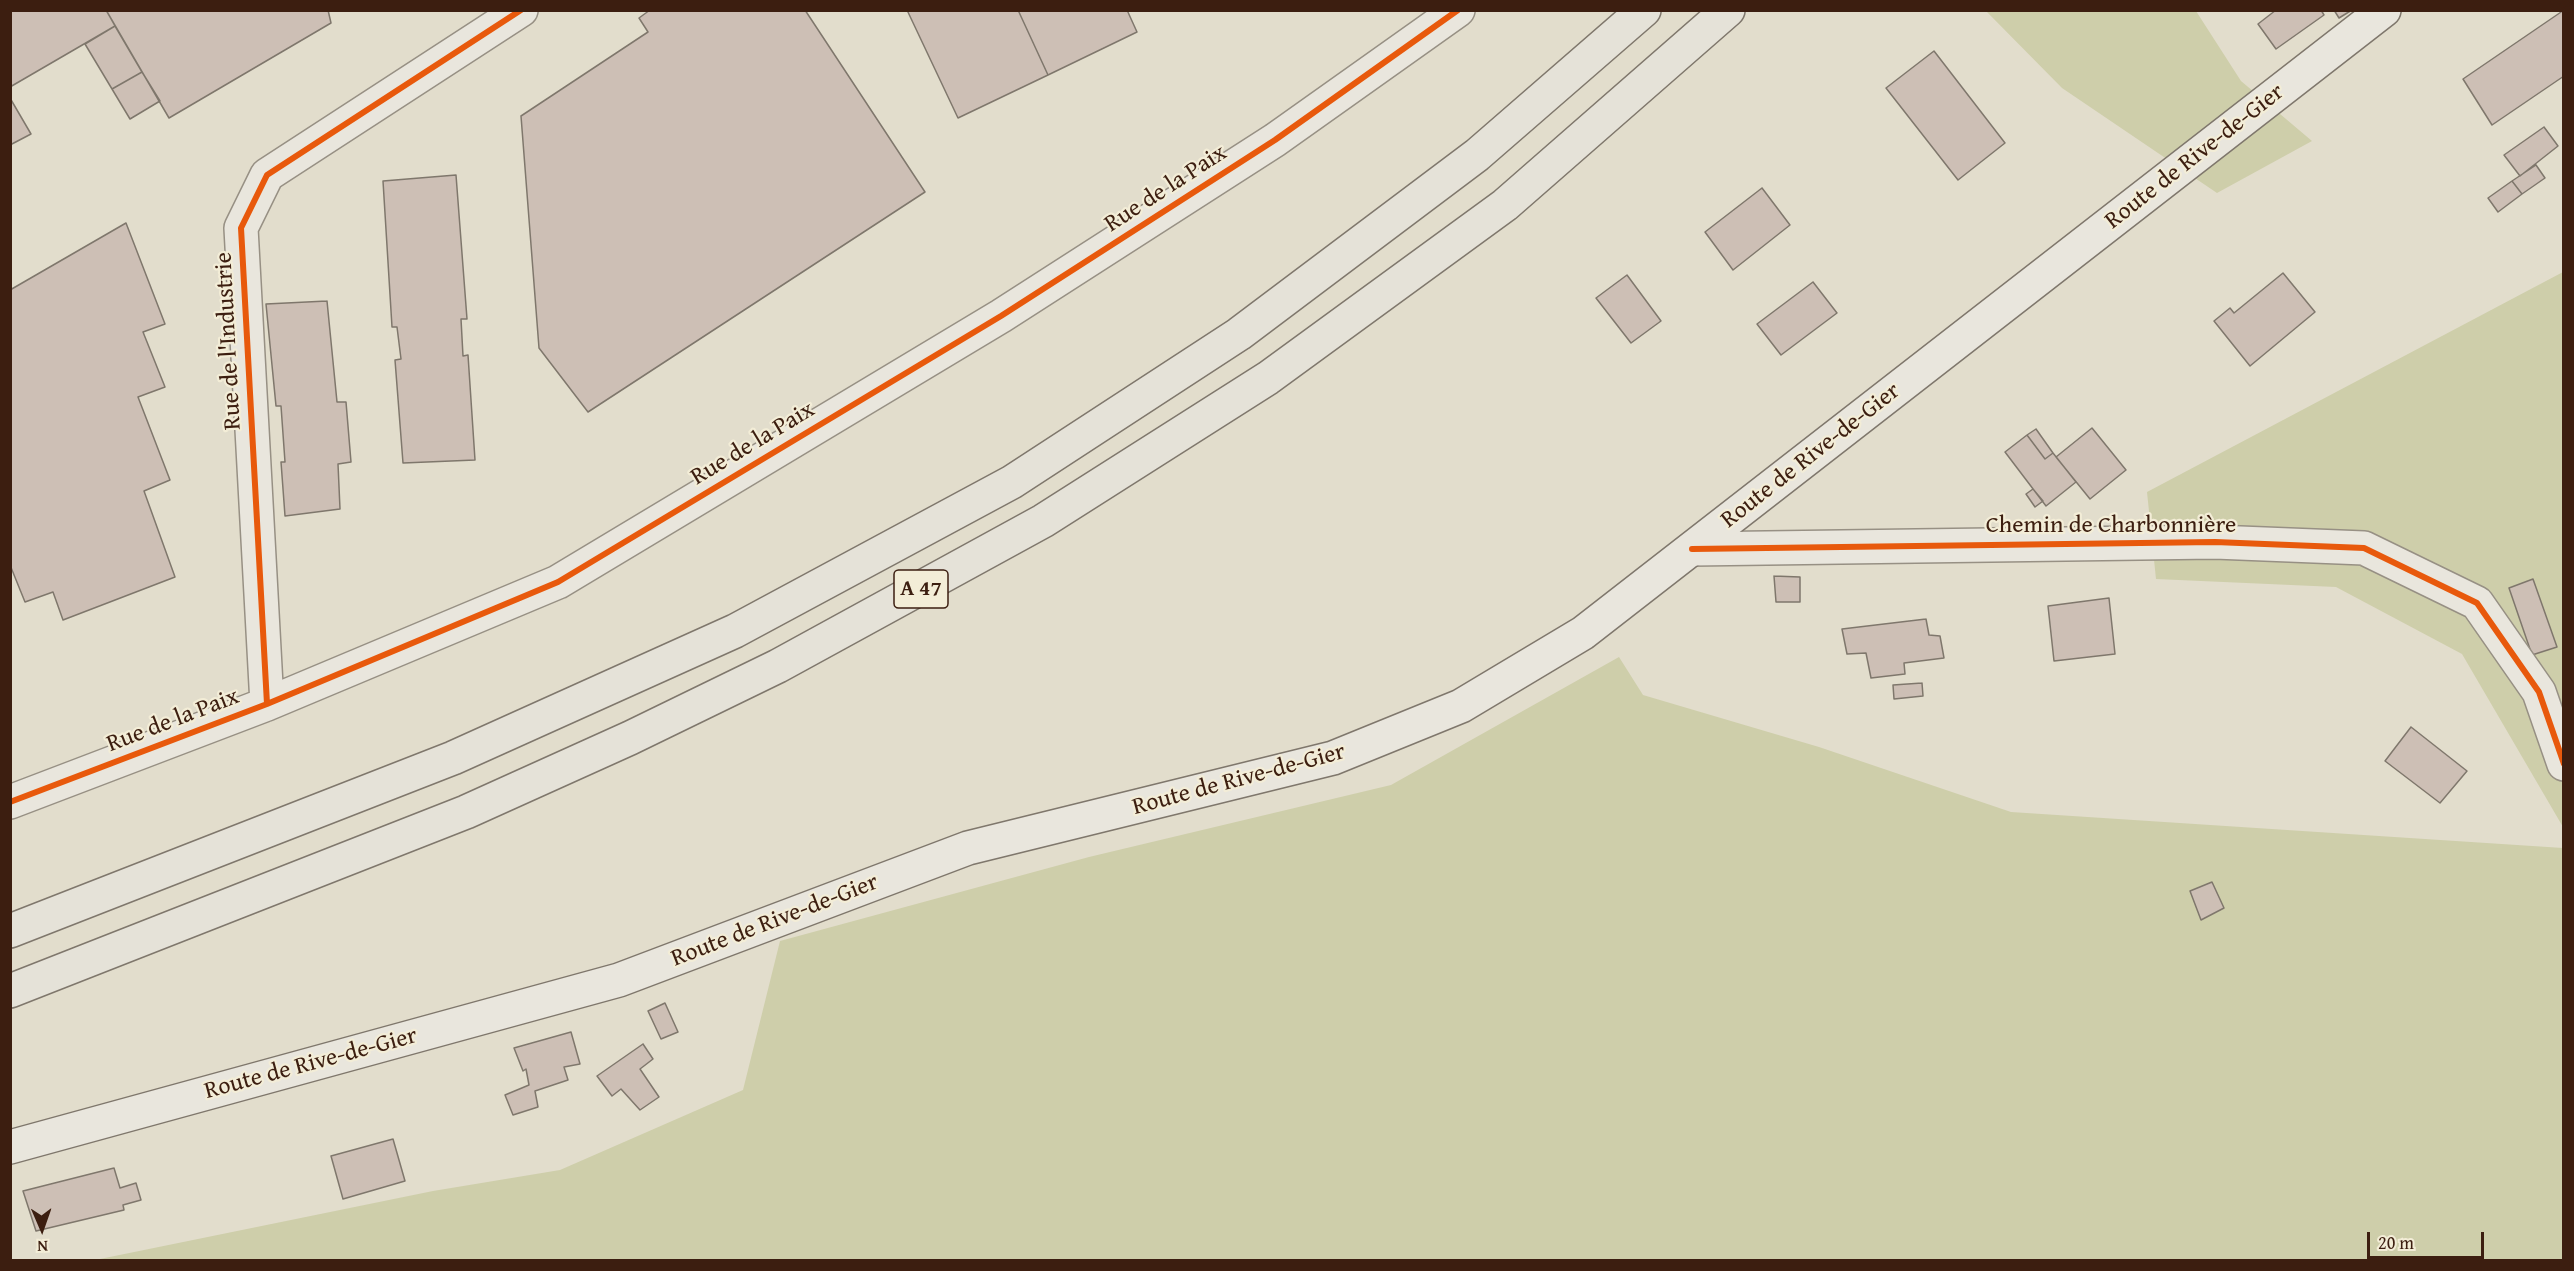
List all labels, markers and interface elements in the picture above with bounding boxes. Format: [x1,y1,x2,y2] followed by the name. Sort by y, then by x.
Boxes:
[2100,78,2290,236] street label: Route de Rive-de-Gier
[1100,139,1232,239] street label: Rue de la Paix
[210,251,248,431] street label: Rue de l'Industrie
[1716,377,1906,535] street label: Route de Rive-de-Gier
[686,396,820,492] street label: Rue de la Paix
[1986,512,2236,540] street label: Chemin de Charbonnière
[894,570,948,608] road number: A 47
[103,683,243,759] street label: Rue de la Paix
[1129,738,1349,822] street label: Route de Rive-de-Gier
[668,868,882,974] street label: Route de Rive-de-Gier
[201,1022,421,1106] street label: Route de Rive-de-Gier
[12,1199,72,1259] north arrow
[2370,1220,2487,1258] scale bar
[2378,1229,2414,1256] text: 20 m
[37,1235,48,1259] text: N

